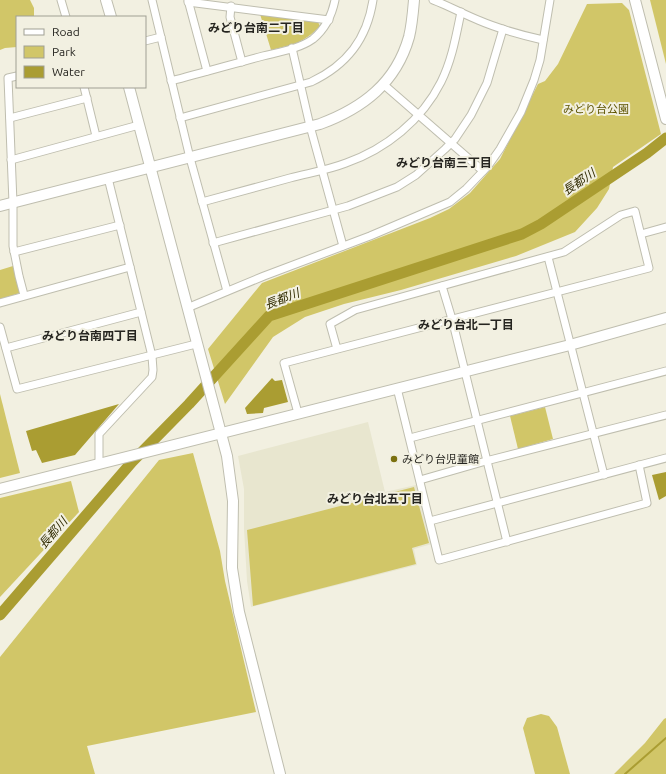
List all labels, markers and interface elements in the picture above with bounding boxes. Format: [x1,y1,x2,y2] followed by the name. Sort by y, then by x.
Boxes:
[16,16,146,88] legend
[208,21,304,34] district label: みどり台南二丁目
[52,25,80,38] text: Road
[52,45,76,58] text: Park
[52,65,85,78] text: Water
[563,103,629,115] park label: みどり台公園
[396,156,492,169] district label: みどり台南三丁目
[560,165,599,197] water label: 長都川
[263,285,303,311] water label: 長都川
[418,318,514,331] district label: みどり台北一丁目
[42,329,138,342] district label: みどり台南四丁目
[402,453,479,465] place label: みどり台児童館
[389,454,399,464] marker: みどり台児童館
[327,492,423,505] district label: みどり台北五丁目
[36,513,71,551] water label: 長都川

